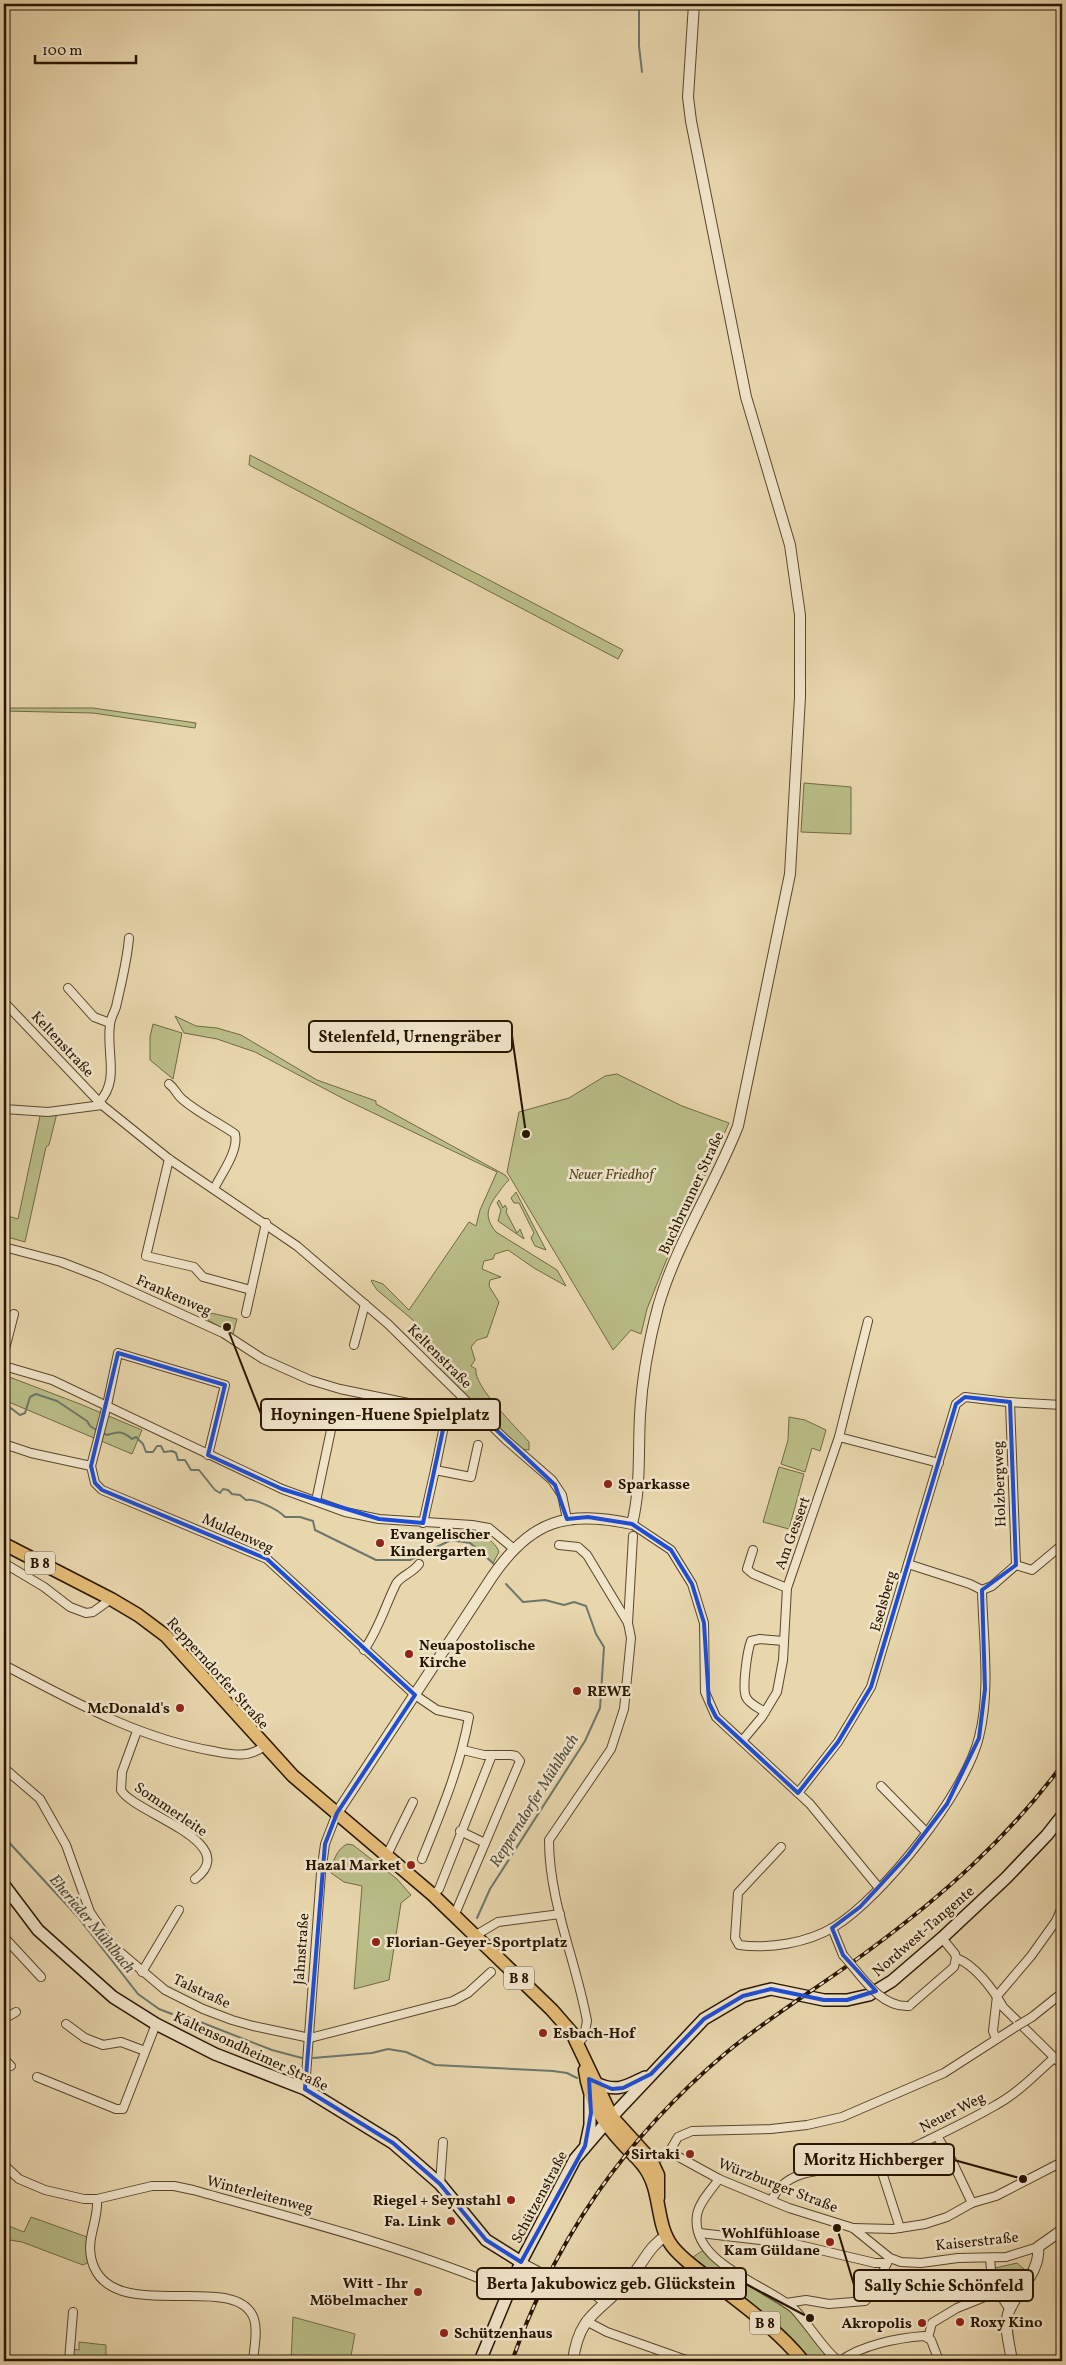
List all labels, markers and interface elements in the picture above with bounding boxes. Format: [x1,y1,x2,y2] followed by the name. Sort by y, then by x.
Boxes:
[35,32,136,64] scale bar
[42,41,82,62] text: 100 m
[26,1007,98,1083] street label: Keltenstraße
[309,1021,512,1052] callout: Stelenfeld, Urnengräber
[319,1027,502,1049] text: Stelenfeld, Urnengräber
[655,1129,730,1259] street label: Buchbrunner Straße
[568,1165,656,1186] park label: Neuer Friedhof
[132,1270,215,1322] street label: Frankenweg
[402,1320,476,1394] street label: Keltenstraße
[261,1399,500,1430] callout: Hoyningen-Huene Spielplatz
[271,1405,489,1427] text: Hoyningen-Huene Spielplatz
[988,1440,1013,1528] street label: Holzbergweg
[618,1475,690,1496] place label: Sparkasse
[602,1478,614,1490] marker: Sparkasse
[770,1494,816,1573] street label: Am Gessert
[198,1509,277,1560] street label: Muldenweg
[390,1525,490,1563] place label: Evangelischer Kindergarten
[374,1537,386,1549] marker: Evangelischer Kindergarten
[25,1552,55,1575] road number: B 8
[866,1568,903,1634] street label: Eselsberg
[161,1613,273,1735] street label: Repperndorfer Straße
[419,1636,535,1674] place label: Neuapostolische Kirche
[403,1648,415,1660] marker: Neuapostolische Kirche
[587,1682,631,1703] place label: REWE
[571,1685,583,1697] marker: REWE
[87,1699,170,1720] place label: McDonald's
[174,1702,186,1714] marker: McDonald's
[485,1730,585,1872] water label: Repperndorfer Mühlbach
[129,1778,211,1843] street label: Sommerleite
[305,1856,401,1877] place label: Hazal Market
[405,1859,417,1871] marker: Hazal Market
[43,1870,140,1979] water label: Eherieder Mühlbach
[868,1882,980,1982] street label: Nordwest-Tangente
[290,1913,315,1986] street label: Jahnstraße
[386,1933,568,1954] place label: Florian-Geyer-Sportplatz
[370,1936,382,1948] marker: Florian-Geyer-Sportplatz
[504,1966,534,1990] road number: B 8
[169,1970,234,2015] street label: Talstraße
[169,2007,331,2098] street label: Kaltensondheimer Straße
[553,2024,636,2045] place label: Esbach-Hof
[537,2027,549,2039] marker: Esbach-Hof
[916,2088,989,2139] street label: Neuer Weg
[794,2144,954,2175] callout: Moritz Hichberger
[631,2145,680,2166] place label: Sirtaki
[507,2148,574,2248] street label: Schützenstraße
[684,2148,696,2160] marker: Sirtaki
[804,2150,945,2172] text: Moritz Hichberger
[714,2154,841,2219] street label: Würzburger Straße
[204,2171,316,2220] street label: Winterleitenweg
[373,2191,501,2212] place label: Riegel + Seynstahl
[505,2194,517,2206] marker: Riegel + Seynstahl
[384,2212,441,2233] place label: Fa. Link
[445,2215,457,2227] marker: Fa. Link
[721,2224,820,2262] place label: Wohlfühloase Kam Güldane
[935,2228,1020,2257] street label: Kaiserstraße
[824,2236,836,2248] marker: Wohlfühloase Kam Güldane
[477,2268,746,2299] callout: Berta Jakubowicz geb. Glückstein
[854,2270,1033,2301] callout: Sally Schie Schönfeld
[310,2274,408,2312] place label: Witt - Ihr Möbelmacher
[487,2274,736,2296] text: Berta Jakubowicz geb. Glückstein
[864,2276,1024,2298] text: Sally Schie Schönfeld
[412,2286,424,2298] marker: Witt - Ihr Möbelmacher
[750,2312,780,2334] road number: B 8
[970,2313,1043,2334] place label: Roxy Kino
[841,2314,912,2335] place label: Akropolis
[954,2316,966,2328] marker: Roxy Kino
[916,2317,928,2329] marker: Akropolis
[454,2324,553,2345] place label: Schützenhaus
[438,2327,450,2339] marker: Schützenhaus

